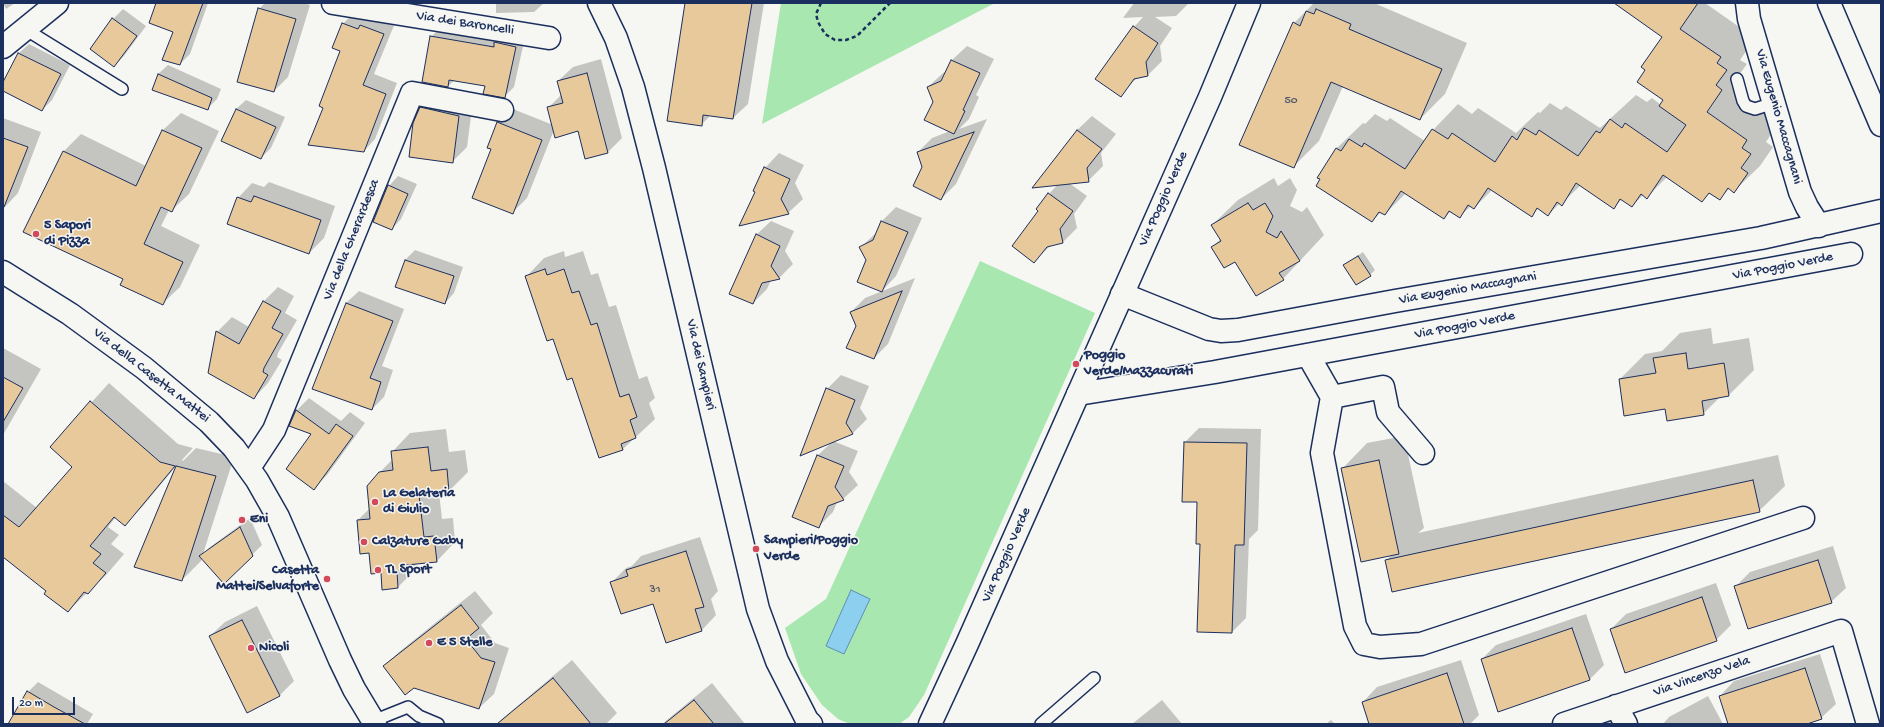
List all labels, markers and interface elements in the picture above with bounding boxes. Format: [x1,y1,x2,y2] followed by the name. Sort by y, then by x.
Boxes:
[415,8,515,40] street label: Via dei Baroncelli
[1751,48,1805,186] street label: Via Eugenio Maccagnani
[1284,94,1298,108] house number: 50
[1136,149,1192,249] street label: Via Poggio Verde
[320,177,384,303] street label: Via della Gherardesca
[44,218,91,250] place label: 5 Sapori di Pizza
[31,229,41,239] marker: 5 Sapori di Pizza
[1731,249,1835,285] street label: Via Poggio Verde
[1398,269,1538,309] street label: Via Eugenio Maccagnani
[1413,308,1517,344] street label: Via Poggio Verde
[681,318,719,412] street label: Via dei Sampieri
[89,325,213,427] street label: Via della Casetta Mattei
[1084,348,1193,380] place label: Poggio Verde/Mazzacurati
[1071,359,1081,369] marker: Poggio Verde/Mazzacurati
[383,486,455,518] place label: La Gelateria di Giulio
[370,497,380,507] marker: La Gelateria di Giulio
[979,505,1035,605] street label: Via Poggio Verde
[250,512,268,528] place label: Eni
[237,515,247,525] marker: Eni
[764,533,858,566] place label: Sampieri/Poggio Verde
[372,534,463,550] place label: Calzature Gaby
[359,537,369,547] marker: Calzature Gaby
[751,544,761,554] marker: Sampieri/Poggio Verde
[386,562,431,578] place label: TL Sport
[216,563,319,596] place label: Casetta Mattei/Selvaforte
[373,565,383,575] marker: TL Sport
[322,574,332,584] marker: Casetta Mattei/Selvaforte
[649,583,661,597] house number: 31
[437,635,493,651] place label: E 5 Stelle
[424,638,434,648] marker: E 5 Stelle
[259,640,289,656] place label: Nicoli
[246,643,256,653] marker: Nicoli
[1652,653,1752,701] street label: Via Vincenzo Vela
[14,689,77,715] scale bar
[19,697,43,711] text: 20 m

